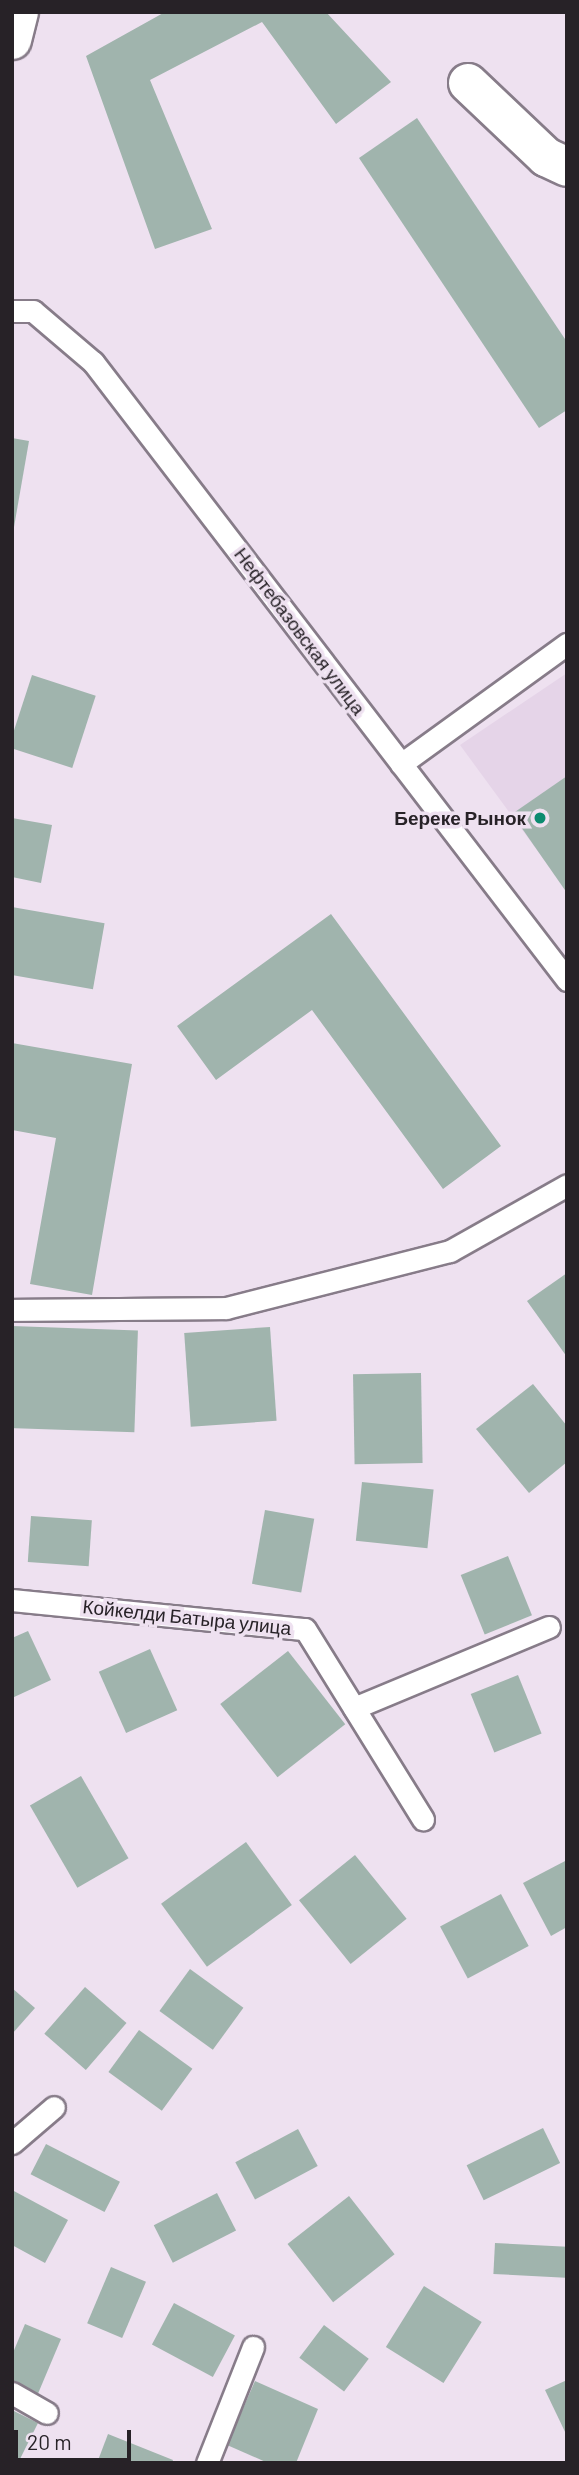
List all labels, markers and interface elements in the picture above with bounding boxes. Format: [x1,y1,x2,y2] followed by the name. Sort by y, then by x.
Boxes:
[230,543,370,719] street label: Нефтебазовская улица
[394,807,526,829] place label: Береке Рынок
[532,810,548,826] marker: Береке Рынок
[82,1595,292,1639] street label: Койкелди Батыра улица
[18,2416,135,2460] scale bar
[27,2429,72,2454] text: 20 m

